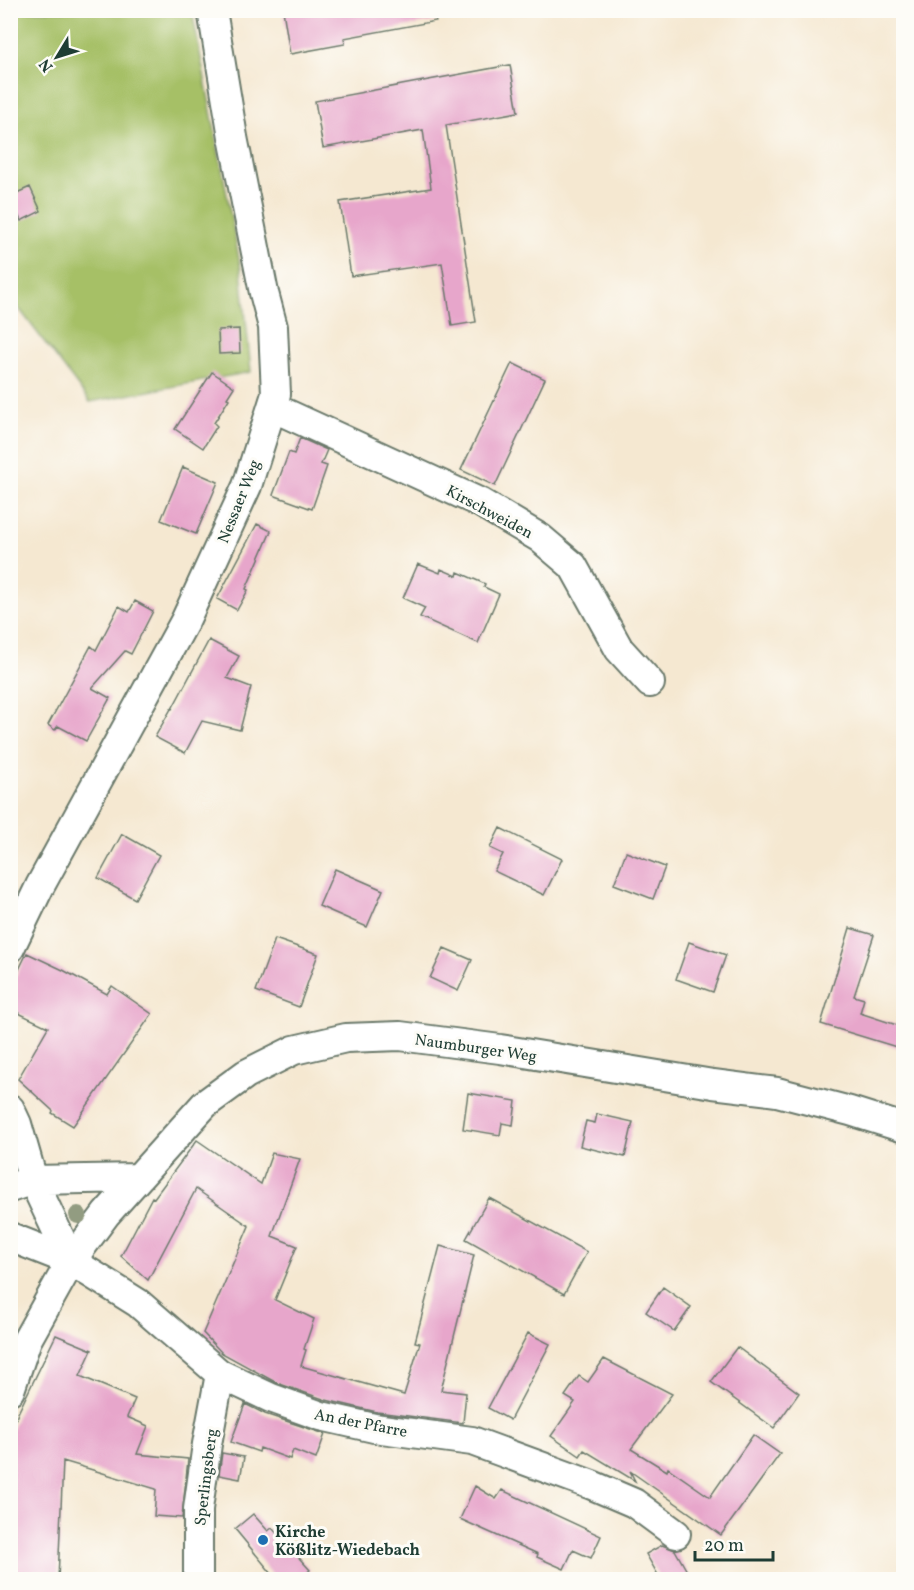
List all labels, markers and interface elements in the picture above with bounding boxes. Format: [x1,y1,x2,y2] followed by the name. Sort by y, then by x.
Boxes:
[27,27,87,87] north arrow
[34,53,59,76] text: N
[213,457,267,547] street label: Nessaer Weg
[442,481,536,545] street label: Kirschweiden
[413,1030,538,1068] street label: Naumburger Weg
[312,1404,409,1444] street label: An der Pfarre
[190,1427,224,1527] street label: Sperlingsberg
[275,1522,420,1562] place label: Kirche Kößlitz-Wiedebach
[695,1524,773,1562] scale bar
[256,1533,270,1547] marker: Kirche Kößlitz-Wiedebach
[704,1534,744,1559] text: 20 m

